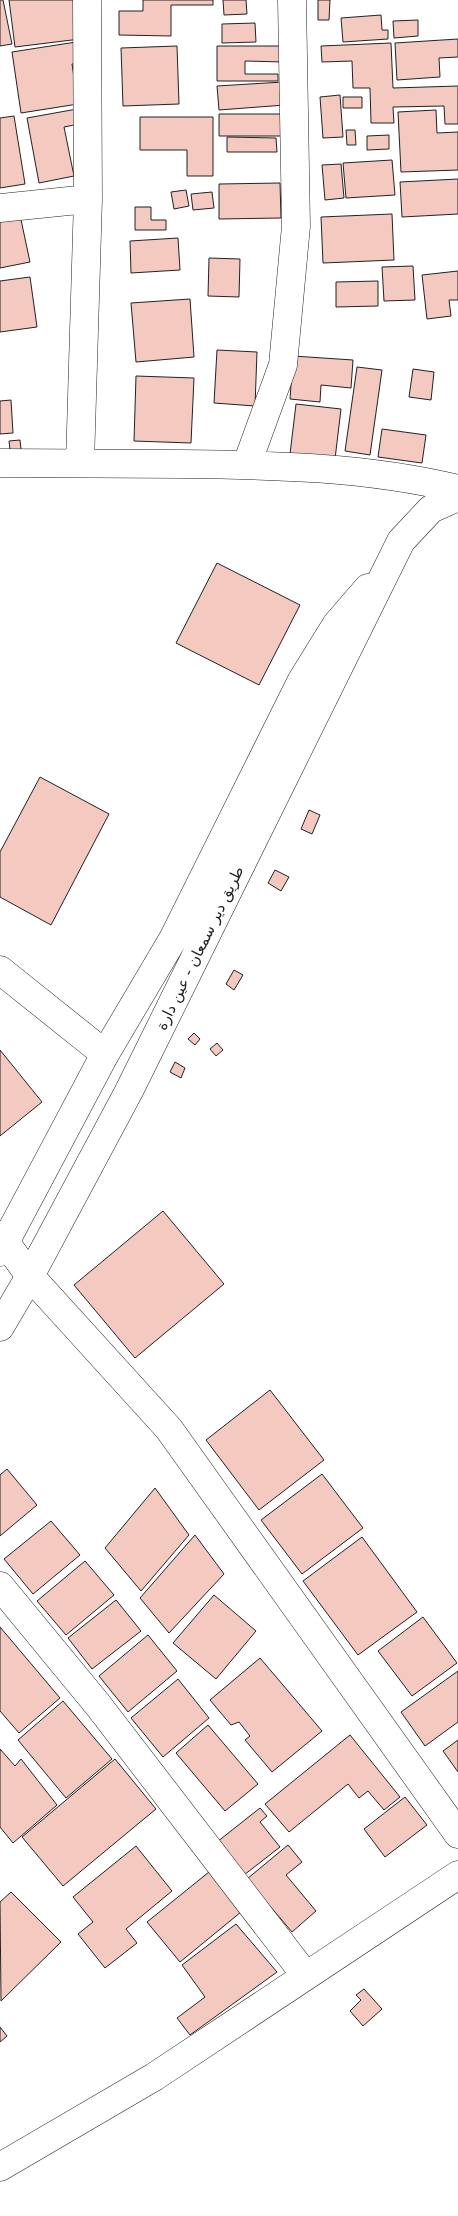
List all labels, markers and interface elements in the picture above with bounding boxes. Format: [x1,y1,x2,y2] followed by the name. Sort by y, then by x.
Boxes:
[152,863,248,1033] street label: طريق دير سمعان - عين دارة

